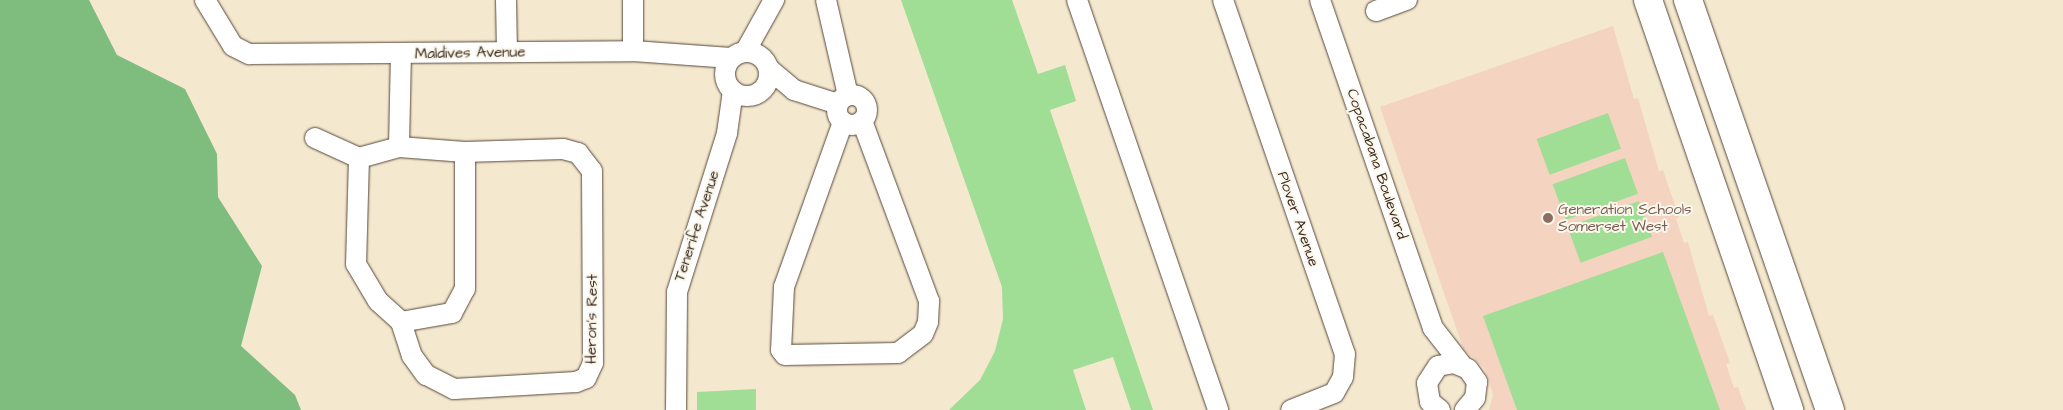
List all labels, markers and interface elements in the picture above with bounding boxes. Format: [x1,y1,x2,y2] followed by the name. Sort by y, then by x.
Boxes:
[415,43,525,63] street label: Maldives Avenue
[1343,86,1411,242] street label: Copacabana Boulevard
[671,168,723,284] street label: Tenerife Avenue
[1273,169,1323,269] street label: Plover Avenue
[1558,200,1692,235] place label: Generation Schools Somerset West
[1542,212,1554,224] marker: Generation Schools Somerset West
[582,274,602,364] street label: Heron's Rest

